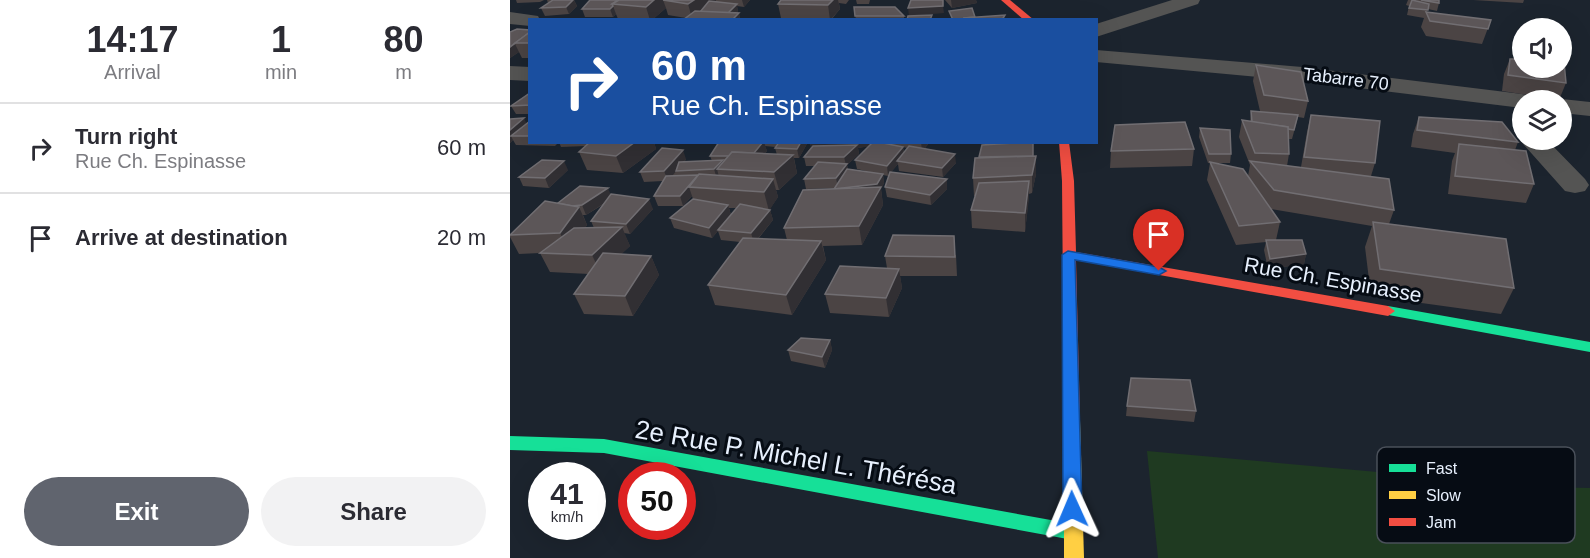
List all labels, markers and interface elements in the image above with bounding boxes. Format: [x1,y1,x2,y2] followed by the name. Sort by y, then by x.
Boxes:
[1512,18,1572,150] map controls
[1512,18,1572,78] button: sound
[86,19,178,60] text: 14:17
[271,19,291,60] text: 1
[384,19,424,60] text: 80
[552,42,630,120] icon: right
[651,42,747,89] text: 60 m
[104,61,161,83] text: Arrival
[265,61,297,83] text: min
[395,61,412,83] text: m
[1302,64,1390,94] street label: Tabarre 70
[1512,90,1572,150] button: layers
[651,91,882,121] text: Rue Ch. Espinasse
[75,124,177,149] text: Turn right
[24,132,57,165] icon: right
[437,135,486,160] text: 60 m
[75,150,246,172] text: Rue Ch. Espinasse
[1133,209,1184,271] pin
[1142,218,1175,251] icon: arrive
[24,222,57,255] icon: arrive
[75,225,288,250] text: Arrive at destination
[437,225,486,250] text: 20 m
[1243,253,1424,306] street label: Rue Ch. Espinasse
[633,414,959,500] street label: 2e Rue P. Michel L. Thérésa
[1377,447,1575,543] legend
[1426,460,1458,477] text: Fast
[618,462,696,540] speed limit sign: 50
[24,477,249,546] button: Exit
[261,477,486,546] button: Share
[550,477,584,510] text: 41
[1040,477,1104,541] position arrow
[1426,487,1461,504] text: Slow
[551,508,583,525] text: km/h
[1426,514,1456,531] text: Jam

